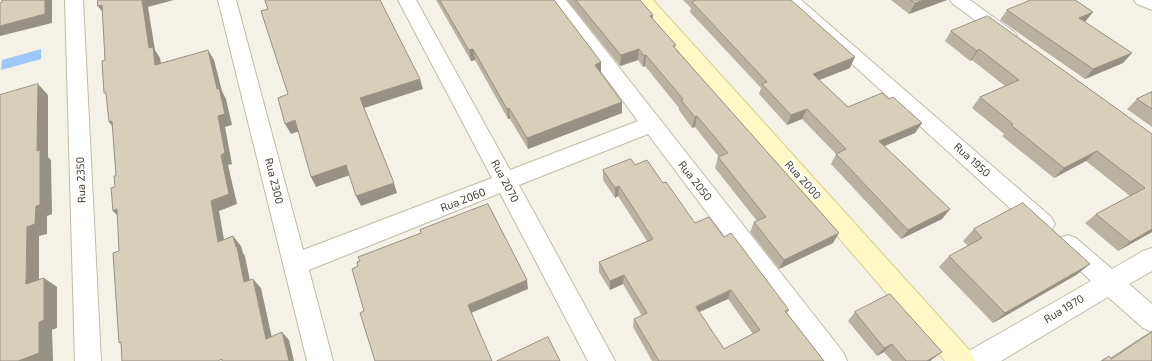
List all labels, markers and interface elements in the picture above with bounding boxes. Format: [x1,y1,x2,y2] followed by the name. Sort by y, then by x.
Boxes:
[951,140,993,180] street label: Rua 1950
[74,157,88,203] street label: Rua 2350
[262,157,286,205] street label: Rua 2300
[488,157,522,205] street label: Rua 2070
[675,158,715,204] street label: Rua 2050
[782,158,824,202] street label: Rua 2000
[439,185,487,215] street label: Rua 2060
[1042,292,1086,326] street label: Rua 1970

